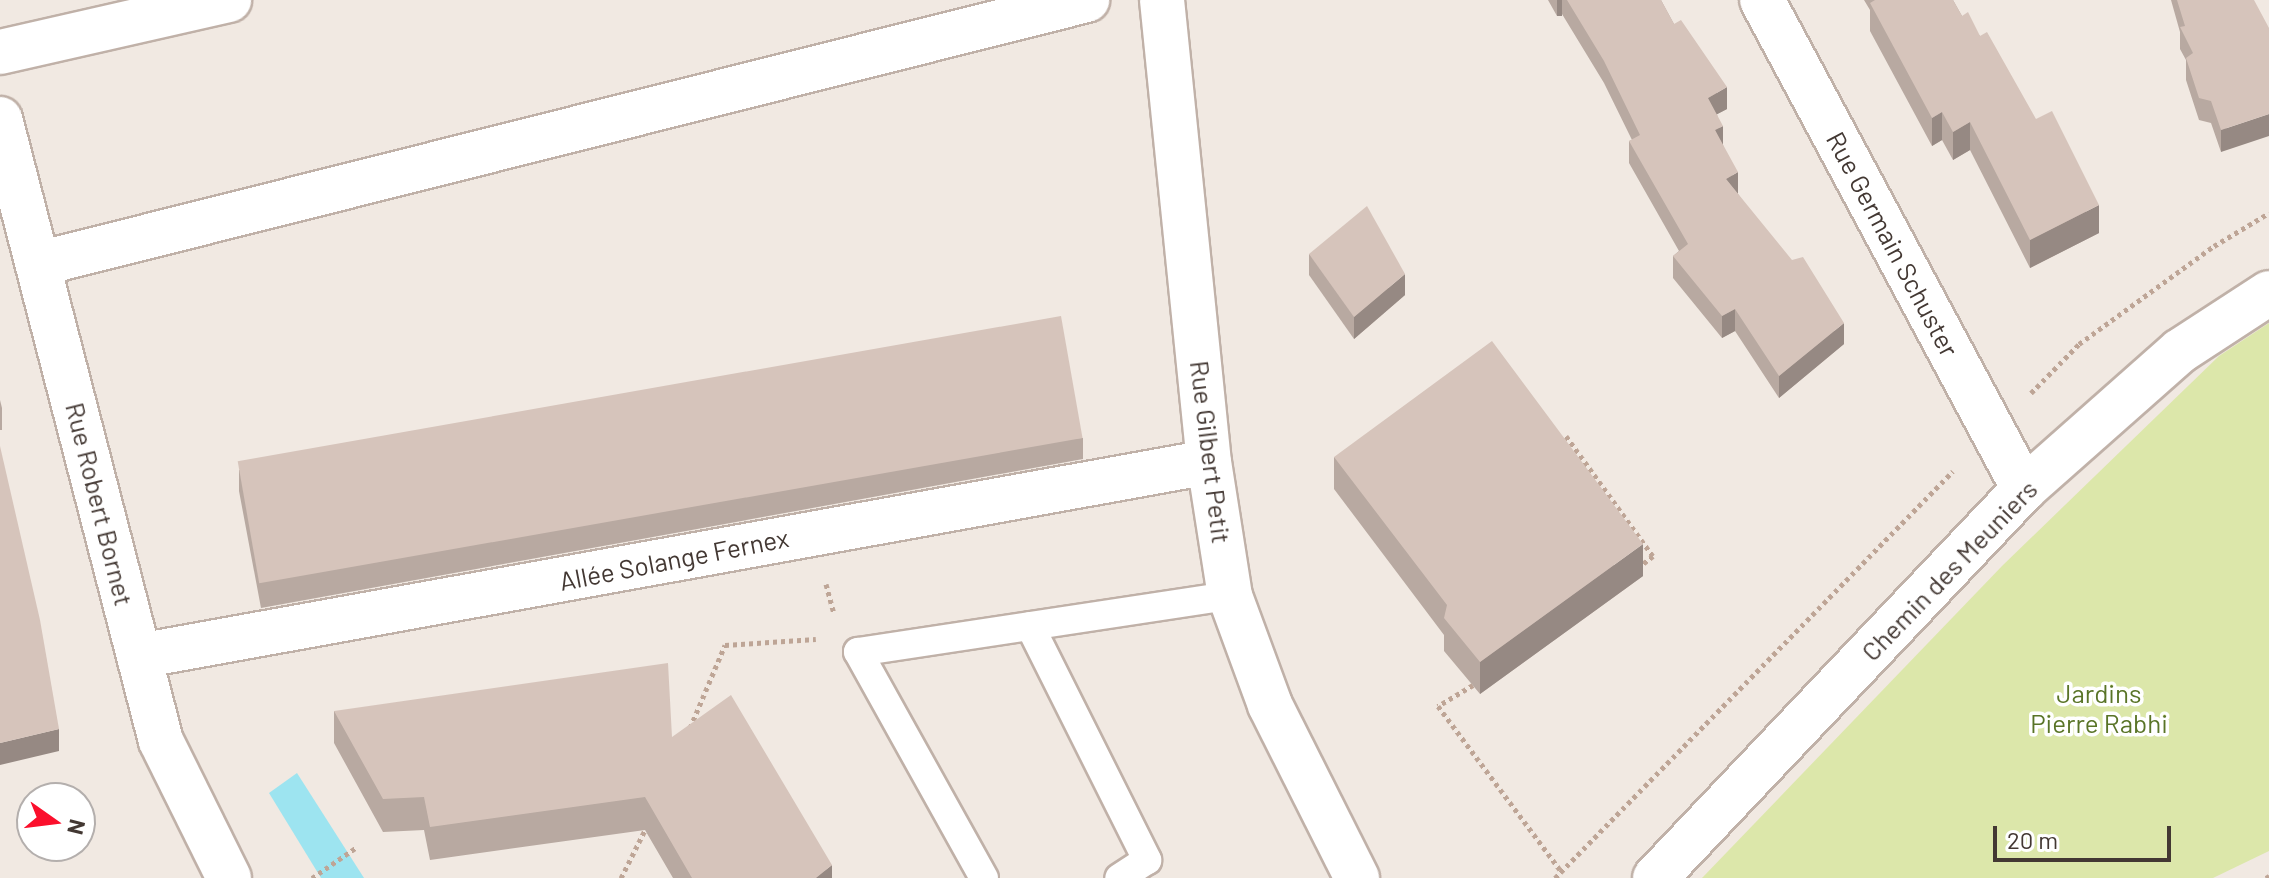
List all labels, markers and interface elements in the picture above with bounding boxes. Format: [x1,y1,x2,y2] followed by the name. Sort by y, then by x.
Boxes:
[1820,126,1966,362] street label: Rue Germain Schuster
[1184,359,1238,545] street label: Rue Gilbert Petit
[60,399,140,609] street label: Rue Robert Bornet
[1855,473,2043,667] street label: Chemin des Meuniers
[557,521,791,597] street label: Allée Solange Fernex
[2030,677,2168,738] park label: Jardins Pierre Rabhi
[16,782,96,862] north arrow
[1997,810,2175,860] scale bar
[63,817,92,838] text: N
[2007,825,2058,854] text: 20 m

